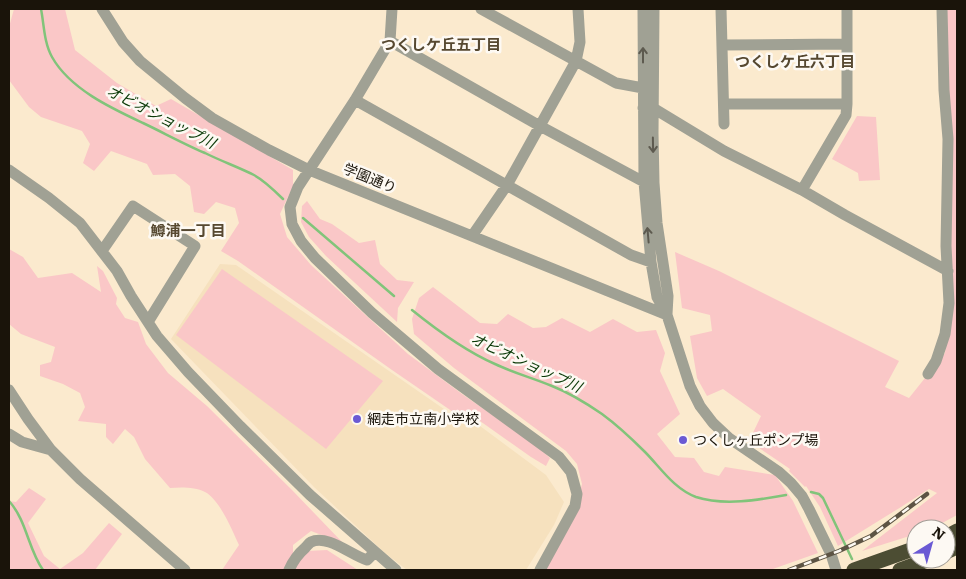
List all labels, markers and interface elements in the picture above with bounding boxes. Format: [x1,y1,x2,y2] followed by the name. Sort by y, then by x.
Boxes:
[381,32,501,55] district label: つくしケ丘五丁目
[638,47,648,63] one-way arrow
[735,49,855,72] district label: つくしケ丘六丁目
[103,78,222,154] water label: オビオショップ川
[648,136,658,153] one-way arrow
[341,157,400,197] street label: 学園通り
[150,218,226,241] district label: 鱒浦一丁目
[643,227,653,243] one-way arrow
[467,326,588,398] water label: オビオショップ川
[367,408,479,428] place label: 網走市立南小学校
[351,413,363,425] marker: 網走市立南小学校
[693,429,819,449] place label: つくしヶ丘ポンプ場
[677,434,689,446] marker: つくしヶ丘ポンプ場
[906,519,956,569] north arrow
[929,521,950,544] text: N

